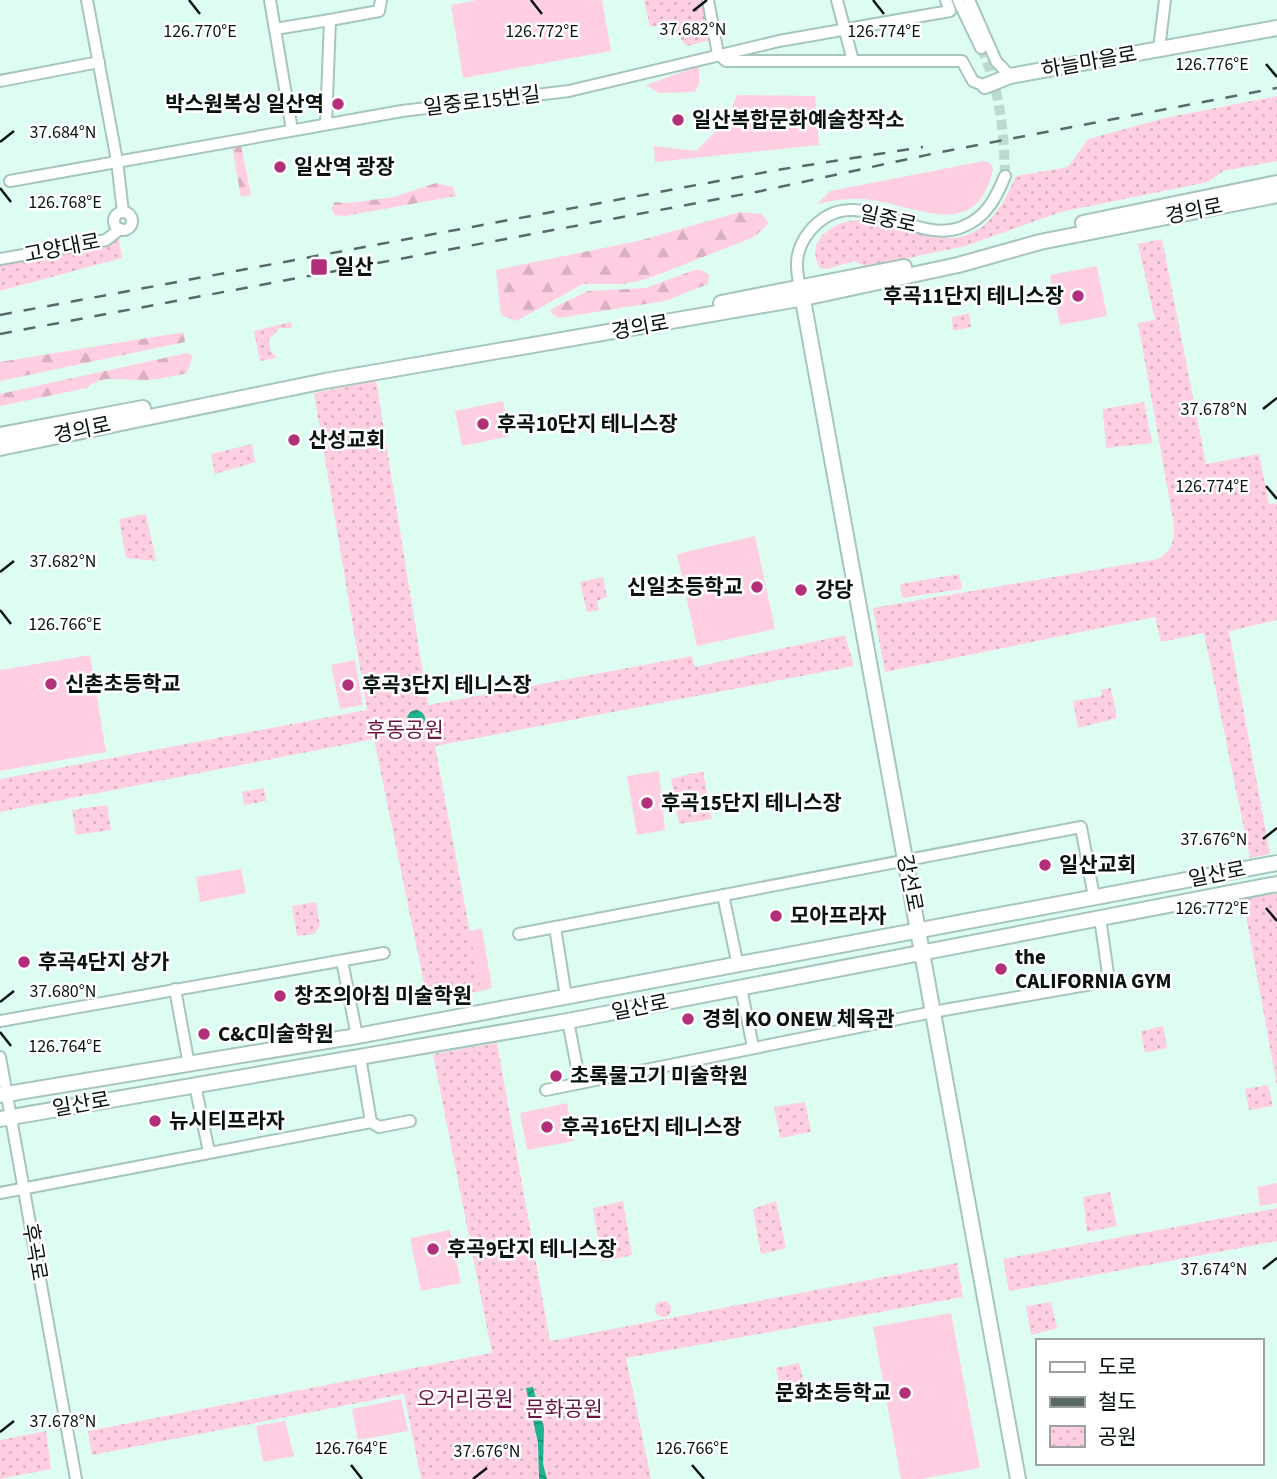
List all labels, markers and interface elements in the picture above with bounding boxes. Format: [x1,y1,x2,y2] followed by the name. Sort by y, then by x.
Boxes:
[660,17,726,42] text: 37.682°N
[163,19,237,44] text: 126.770°E
[505,19,579,44] text: 126.772°E
[847,19,921,44] text: 126.774°E
[1039,39,1139,85] street label: 하늘마을로
[1175,52,1249,77] text: 126.776°E
[422,79,542,123] street label: 일중로15번길
[165,89,324,119] place label: 박스원복싱 일산역
[330,96,346,112] marker: 박스원복싱 일산역
[692,105,905,135] place label: 일산복합문화예술창작소
[670,112,686,128] marker: 일산복합문화예술창작소
[30,120,96,145] text: 37.684°N
[294,152,395,182] place label: 일산역 광장
[272,159,288,175] marker: 일산역 광장
[28,190,102,215] text: 126.768°E
[1163,191,1225,231] street label: 경의로
[856,198,920,240] street label: 일중로
[21,226,103,270] street label: 고양대로
[335,252,374,282] place label: 일산
[309,257,329,277] marker: 일산
[883,281,1064,311] place label: 후곡11단지 테니스장
[1070,288,1086,304] marker: 후곡11단지 테니스장
[609,307,671,347] street label: 경의로
[1181,397,1247,422] text: 37.678°N
[51,409,113,451] street label: 경의로
[497,409,678,439] place label: 후곡10단지 테니스장
[475,416,491,432] marker: 후곡10단지 테니스장
[308,425,385,455] place label: 산성교회
[286,432,302,448] marker: 산성교회
[1175,474,1249,499] text: 126.774°E
[30,549,96,574] text: 37.682°N
[627,572,743,602] place label: 신일초등학교
[815,575,854,605] place label: 강당
[749,579,765,595] marker: 신일초등학교
[793,582,809,598] marker: 강당
[28,612,102,637] text: 126.766°E
[65,669,181,699] place label: 신촌초등학교
[362,670,532,700] place label: 후곡3단지 테니스장
[43,676,59,692] marker: 신촌초등학교
[340,677,356,693] marker: 후곡3단지 테니스장
[366,715,444,745] park label: 후동공원
[661,788,842,818] place label: 후곡15단지 테니스장
[639,795,655,811] marker: 후곡15단지 테니스장
[1181,827,1247,852] text: 37.676°N
[1059,850,1136,880] place label: 일산교회
[890,852,930,914] street label: 강선로
[1186,854,1248,894] street label: 일산로
[1037,857,1053,873] marker: 일산교회
[1175,896,1249,921] text: 126.772°E
[790,901,887,931] place label: 모아프라자
[768,908,784,924] marker: 모아프라자
[1015,942,1171,996] place label: the CALIFORNIA GYM
[38,947,169,977] place label: 후곡4단지 상가
[16,954,32,970] marker: 후곡4단지 상가
[993,961,1009,977] marker: the CALIFORNIA GYM
[30,979,96,1004] text: 37.680°N
[294,981,472,1011] place label: 창조의아침 미술학원
[609,987,671,1027] street label: 일산로
[272,988,288,1004] marker: 창조의아침 미술학원
[702,1004,895,1034] place label: 경희 KO ONEW 체육관
[680,1011,696,1027] marker: 경희 KO ONEW 체육관
[218,1019,334,1049] place label: C&C미술학원
[196,1026,212,1042] marker: C&C미술학원
[28,1034,102,1059] text: 126.764°E
[570,1061,748,1091] place label: 초록물고기 미술학원
[548,1068,564,1084] marker: 초록물고기 미술학원
[50,1084,112,1124] street label: 일산로
[169,1106,285,1136] place label: 뉴시티프라자
[561,1112,742,1142] place label: 후곡16단지 테니스장
[147,1113,163,1129] marker: 뉴시티프라자
[539,1119,555,1135] marker: 후곡16단지 테니스장
[15,1221,55,1283] street label: 후곡로
[447,1234,617,1264] place label: 후곡9단지 테니스장
[425,1241,441,1257] marker: 후곡9단지 테니스장
[1181,1257,1247,1282] text: 37.674°N
[1036,1339,1263,1465] legend
[1098,1352,1137,1382] text: 도로
[775,1378,891,1408] place label: 문화초등학교
[417,1384,513,1414] park label: 오거리공원
[897,1385,913,1401] marker: 문화초등학교
[1098,1387,1137,1417] text: 철도
[525,1394,603,1424] park label: 문화공원
[30,1409,96,1434] text: 37.678°N
[1098,1422,1137,1452] text: 공원
[314,1436,388,1461] text: 126.764°E
[655,1436,729,1461] text: 126.766°E
[454,1439,520,1464] text: 37.676°N

